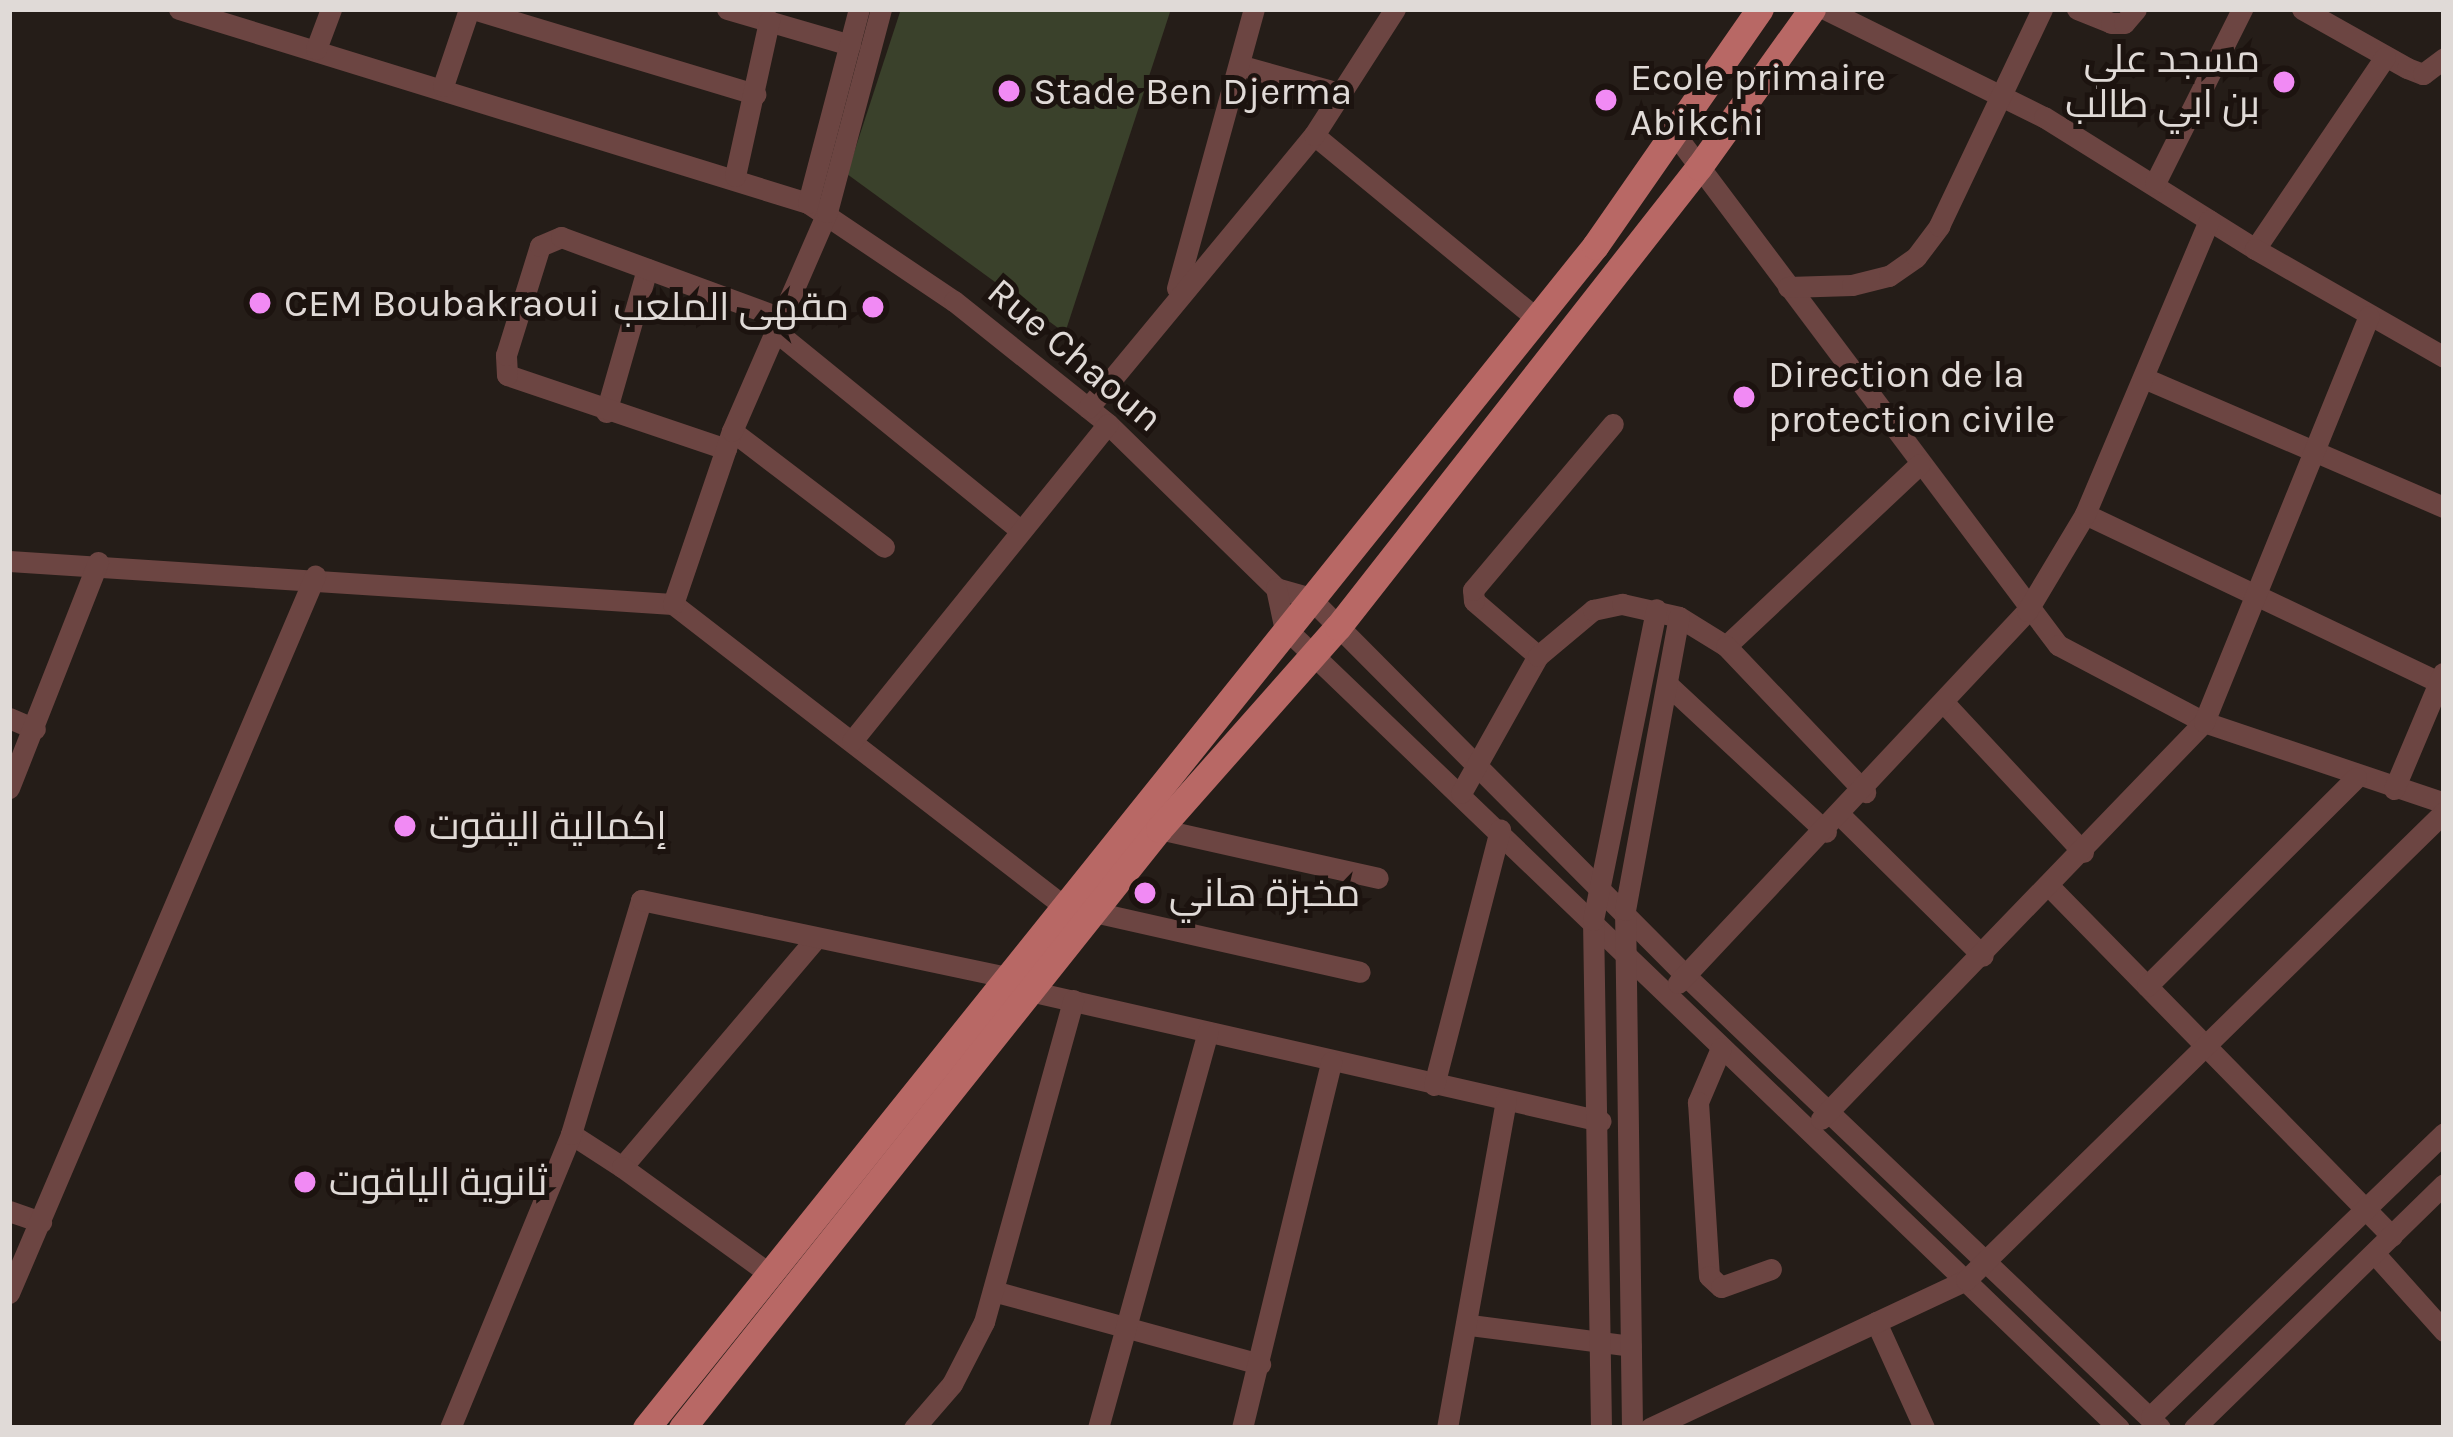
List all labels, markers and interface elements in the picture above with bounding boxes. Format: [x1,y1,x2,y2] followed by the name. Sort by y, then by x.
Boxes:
[2065,37,2260,128] place label: مسجد علي بن ابي طالب
[1630,55,1886,146] place label: Ecole primaire Abikchi
[1033,68,1352,114] place label: Stade Ben Djerma
[2271,69,2297,95] marker: مسجد علي بن ابي طالب
[996,78,1022,104] marker: Stade Ben Djerma
[1593,87,1619,113] marker: Ecole primaire Abikchi
[978,268,1172,442] street label: Rue Chaoun
[284,280,600,326] place label: CEM Boubakraoui
[613,284,849,330] place label: مقهى الملعب
[247,290,273,316] marker: CEM Boubakraoui
[860,294,886,320] marker: مقهى الملعب
[1768,352,2055,443] place label: Direction de la protection civile
[1731,384,1757,410] marker: Direction de la protection civile
[429,803,667,849] place label: إكمالية اليقوت
[392,813,418,839] marker: إكمالية اليقوت
[1169,870,1360,916] place label: مخبزة هاني
[1132,880,1158,906] marker: مخبزة هاني
[329,1159,547,1205] place label: ثانوية الياقوت
[292,1169,318,1195] marker: ثانوية الياقوت

